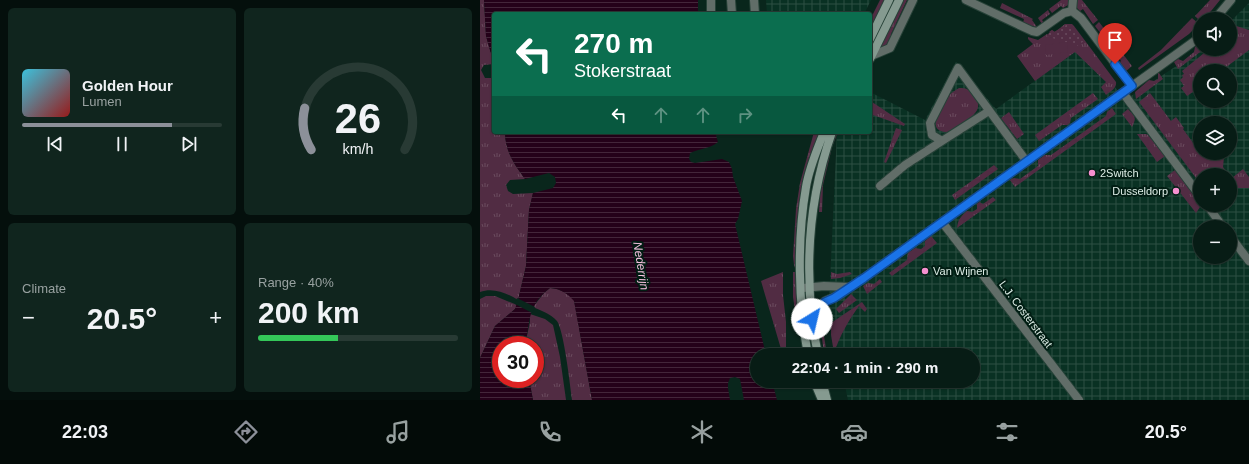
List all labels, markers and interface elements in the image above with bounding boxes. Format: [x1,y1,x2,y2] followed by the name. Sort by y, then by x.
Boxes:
[1193,12,1237,264] map controls
[1193,12,1237,56] button: sound
[1098,23,1132,64] pin
[508,28,560,80] icon: left
[574,28,653,59] text: 270 m
[1104,29,1126,51] icon: arrive
[574,61,671,81] text: Stokerstraat
[1193,64,1237,108] button: search
[82,77,173,94] text: Golden Hour
[82,94,122,109] text: Lumen
[335,94,381,141] text: 26
[608,104,630,126] icon: left
[650,104,672,126] icon: ahead
[692,104,714,126] icon: ahead
[734,104,756,126] icon: right
[1193,116,1237,160] button: layers
[44,133,66,155] icon: previous
[111,133,133,155] icon: pause
[178,133,200,155] icon: next
[343,140,374,156] text: km/h
[1100,167,1139,179] place label: 2Switch
[1087,168,1097,178] marker: 2Switch
[1193,168,1237,212] button: +
[1112,185,1168,197] place label: Dusseldorp
[1171,186,1181,196] marker: Dusseldorp
[1193,220,1237,264] button: −
[630,241,652,291] water label: Nederrijn
[933,265,988,277] place label: Van Wijnen
[920,266,930,276] marker: Van Wijnen
[258,275,334,290] text: Range · 40%
[997,278,1055,350] street label: L.J. Costerstraat
[22,281,66,296] text: Climate
[258,296,360,329] text: 200 km
[791,298,833,340] position arrow
[87,302,157,335] text: 20.5°
[22,305,35,330] text: −
[209,305,222,330] text: +
[492,336,544,388] speed limit sign: 30
[792,359,938,376] text: 22:04 · 1 min · 290 m
[232,418,260,446] icon: directions
[384,418,412,446] icon: music
[536,418,564,446] icon: phone
[688,418,716,446] icon: climate
[840,418,868,446] icon: car
[993,418,1021,446] icon: filters
[62,422,108,442] text: 22:03
[1145,422,1187,442] text: 20.5°

